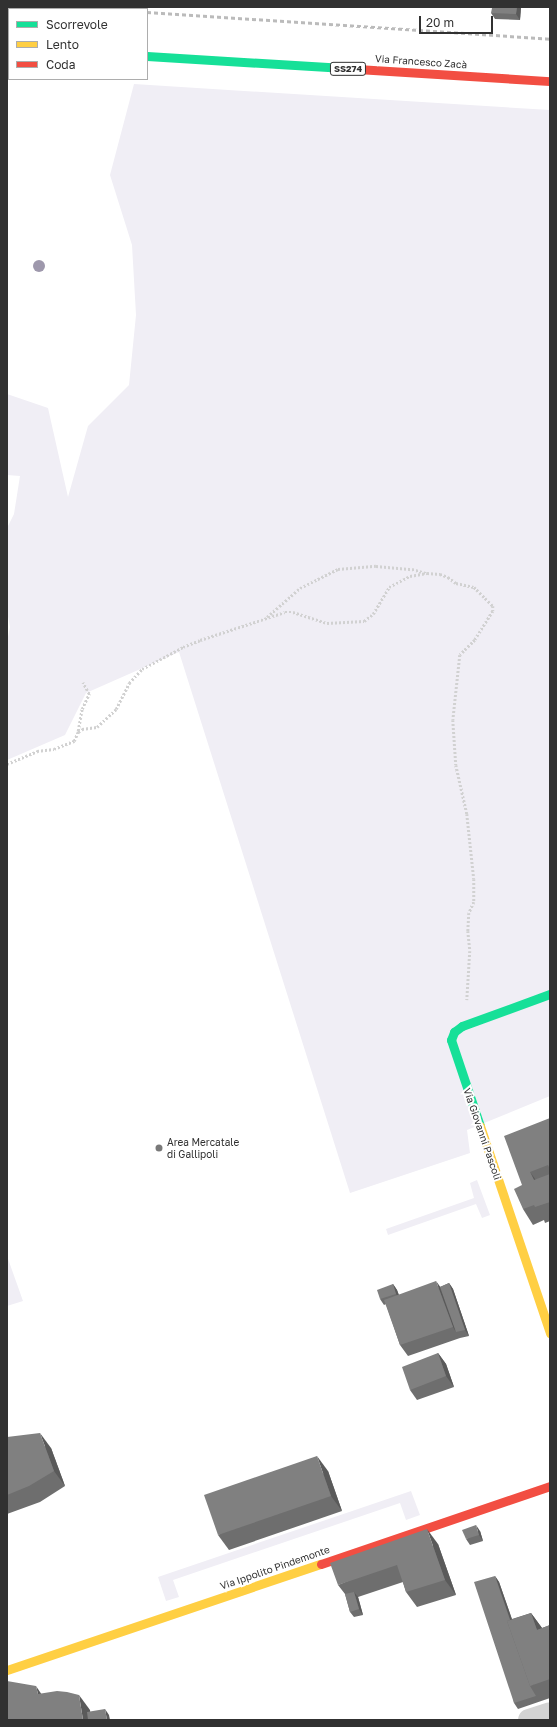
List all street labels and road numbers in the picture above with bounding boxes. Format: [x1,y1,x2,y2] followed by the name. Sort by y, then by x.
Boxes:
[375,53,467,71] street label: Via Francesco Zacà
[329,62,367,76] road number: SS274
[461,1087,503,1181] street label: Via Giovanni Pascoli
[218,1544,332,1592] street label: Via Ippolito Pindemonte

